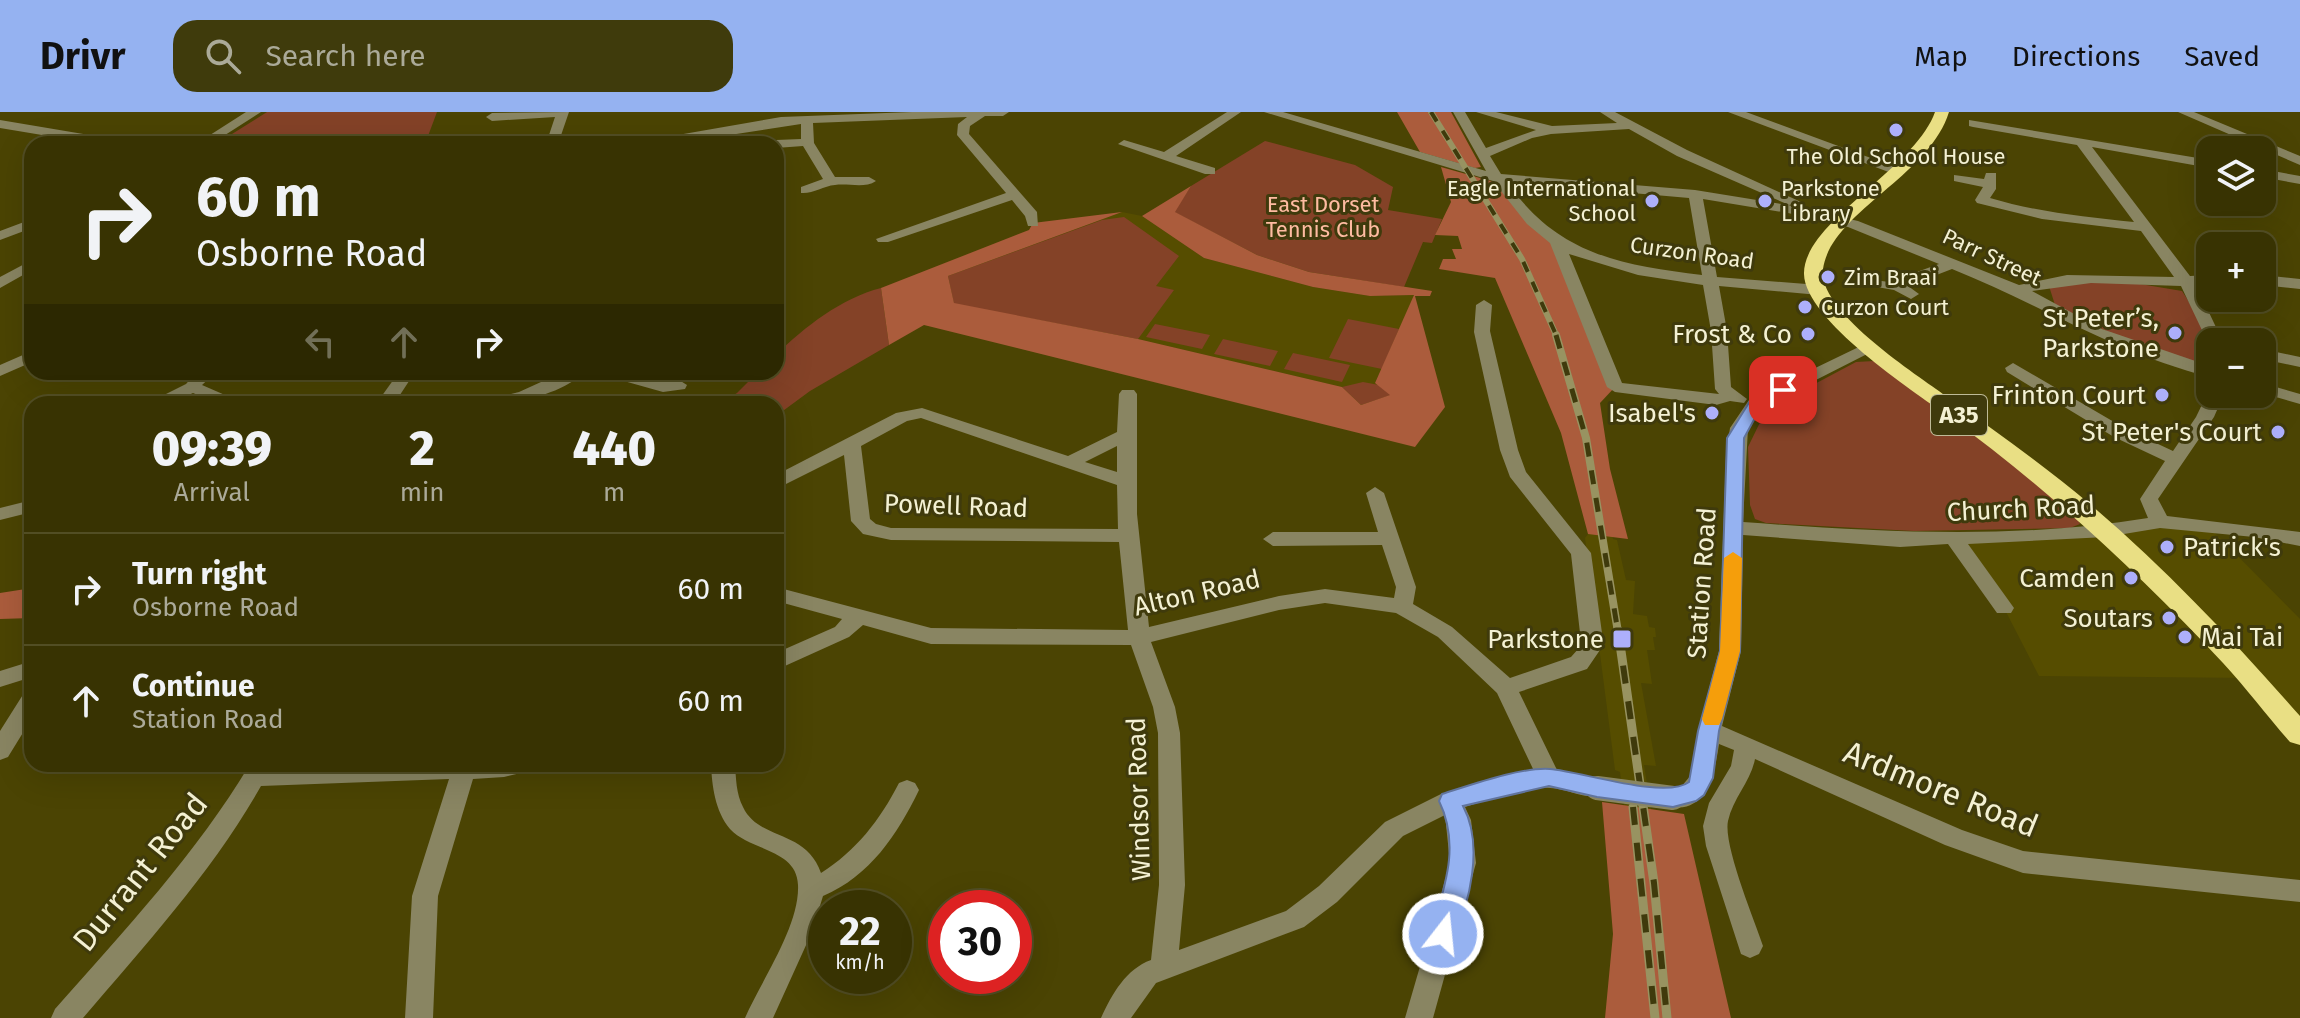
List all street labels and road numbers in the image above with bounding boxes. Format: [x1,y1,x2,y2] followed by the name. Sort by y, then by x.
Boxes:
[1938,222,2046,292] street label: Parr Street
[1628,231,1756,275] street label: Curzon Road
[1931,395,1987,435] road number: A35
[883,488,1029,524] street label: Powell Road
[1946,490,2096,528] street label: Church Road
[1681,506,1723,660] street label: Station Road
[1131,563,1263,623] street label: Alton Road
[1121,717,1157,881] street label: Windsor Road
[1838,733,2044,845] street label: Ardmore Road
[65,785,215,959] street label: Durrant Road

